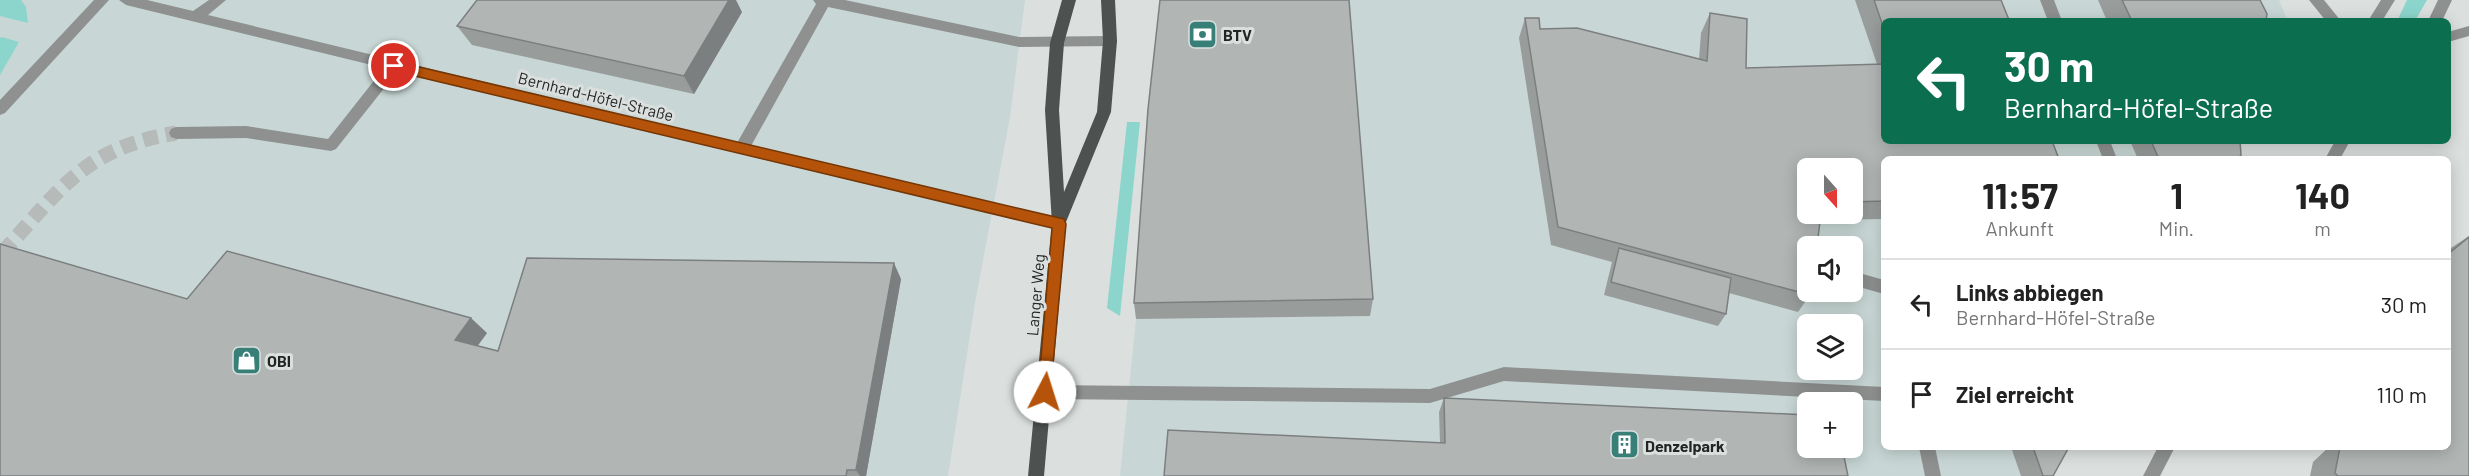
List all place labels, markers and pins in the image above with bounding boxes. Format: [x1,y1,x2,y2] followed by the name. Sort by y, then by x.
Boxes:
[1186,18,1218,50] bank icon: BTV
[1223,25,1252,44] place label: BTV
[368,40,419,91] pin
[230,344,262,376] shop icon: OBI
[267,351,291,370] place label: OBI
[1608,429,1640,461] building icon: Denzelpark
[1645,436,1725,455] place label: Denzelpark

